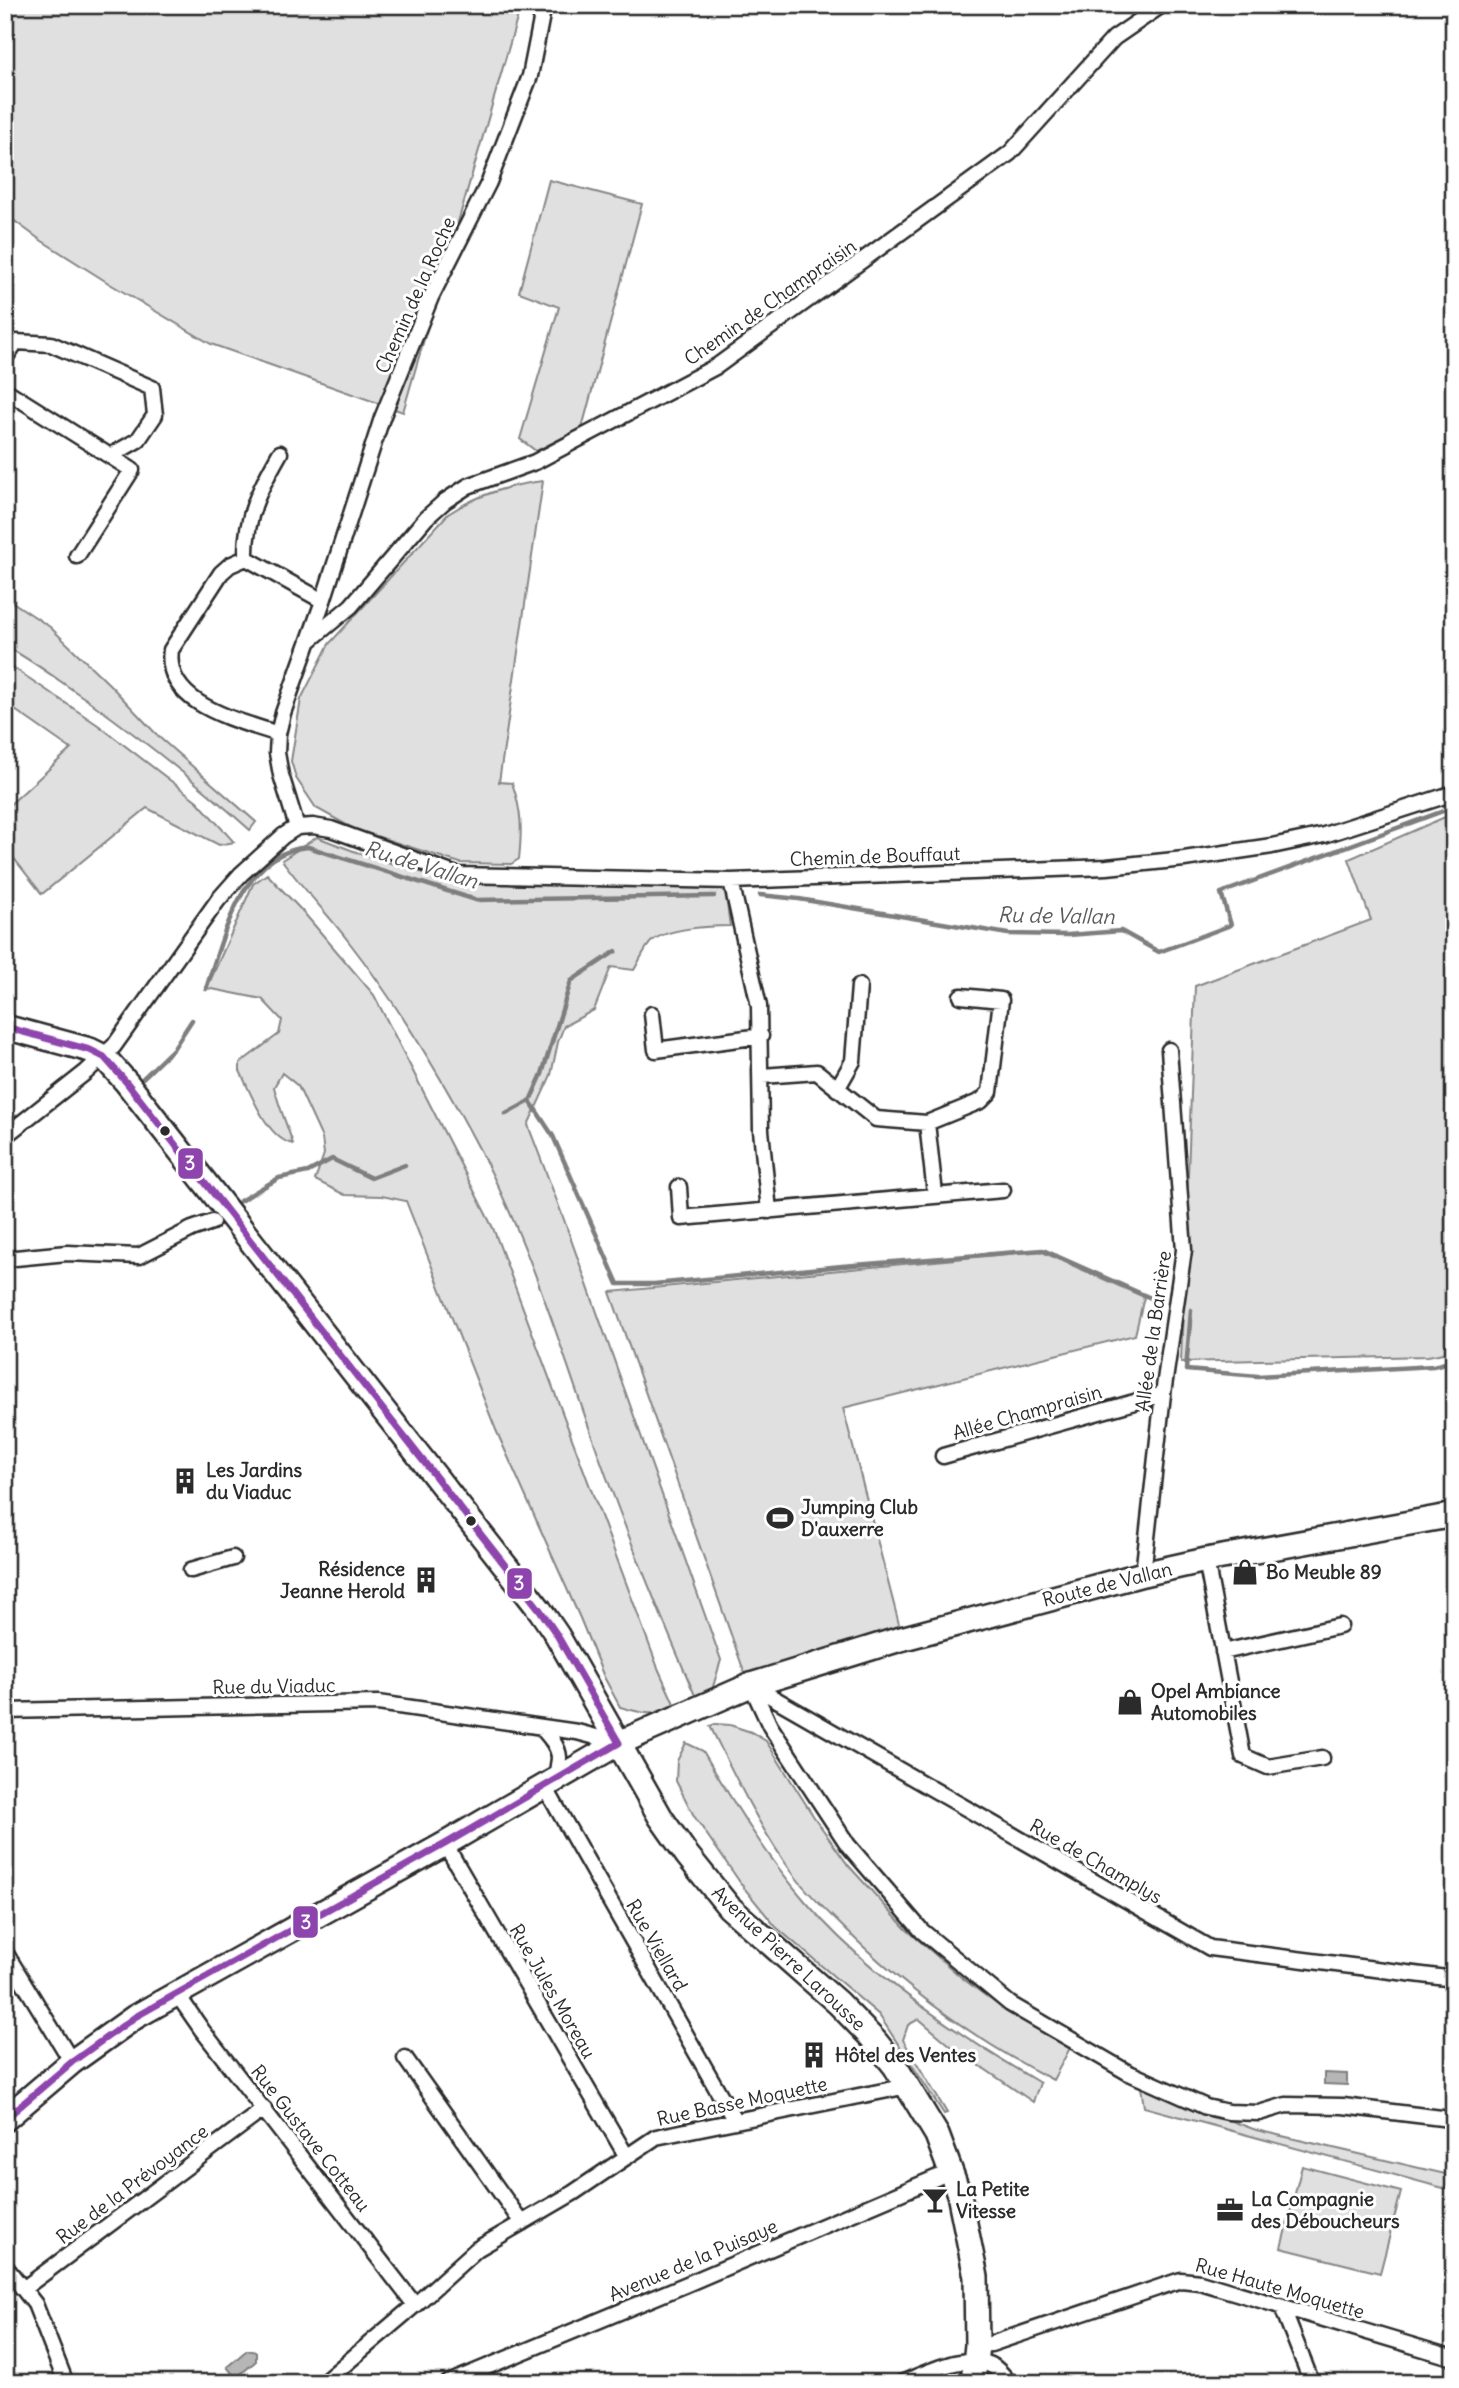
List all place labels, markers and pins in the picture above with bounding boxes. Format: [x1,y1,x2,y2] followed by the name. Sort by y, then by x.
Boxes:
[158,1124,172,1138] unlabelled marker
[206,1458,303,1504] place label: Les Jardins du Viaduc
[170,1466,200,1496] building icon: Les Jardins du Viaduc
[801,1495,918,1541] place label: Jumping Club D'auxerre
[765,1503,795,1533] sports icon: Jumping Club D'auxerre
[464,1514,478,1528] unlabelled marker
[280,1557,405,1603] place label: Résidence Jeanne Herold
[1230,1557,1260,1587] shop icon: Bo Meuble 89
[1266,1560,1382,1584] place label: Bo Meuble 89
[411,1565,441,1595] building icon: Résidence Jeanne Herold
[1151,1679,1281,1725] place label: Opel Ambiance Automobiles
[1115,1687,1145,1717] shop icon: Opel Ambiance Automobiles
[799,2040,829,2070] building icon: Hôtel des Ventes
[835,2043,977,2067] place label: Hôtel des Ventes
[956,2177,1030,2223] place label: La Petite Vitesse
[920,2185,950,2215] bar icon: La Petite Vitesse
[1251,2187,1400,2233] place label: La Compagnie des Déboucheurs
[1215,2195,1245,2225] office icon: La Compagnie des Déboucheurs

